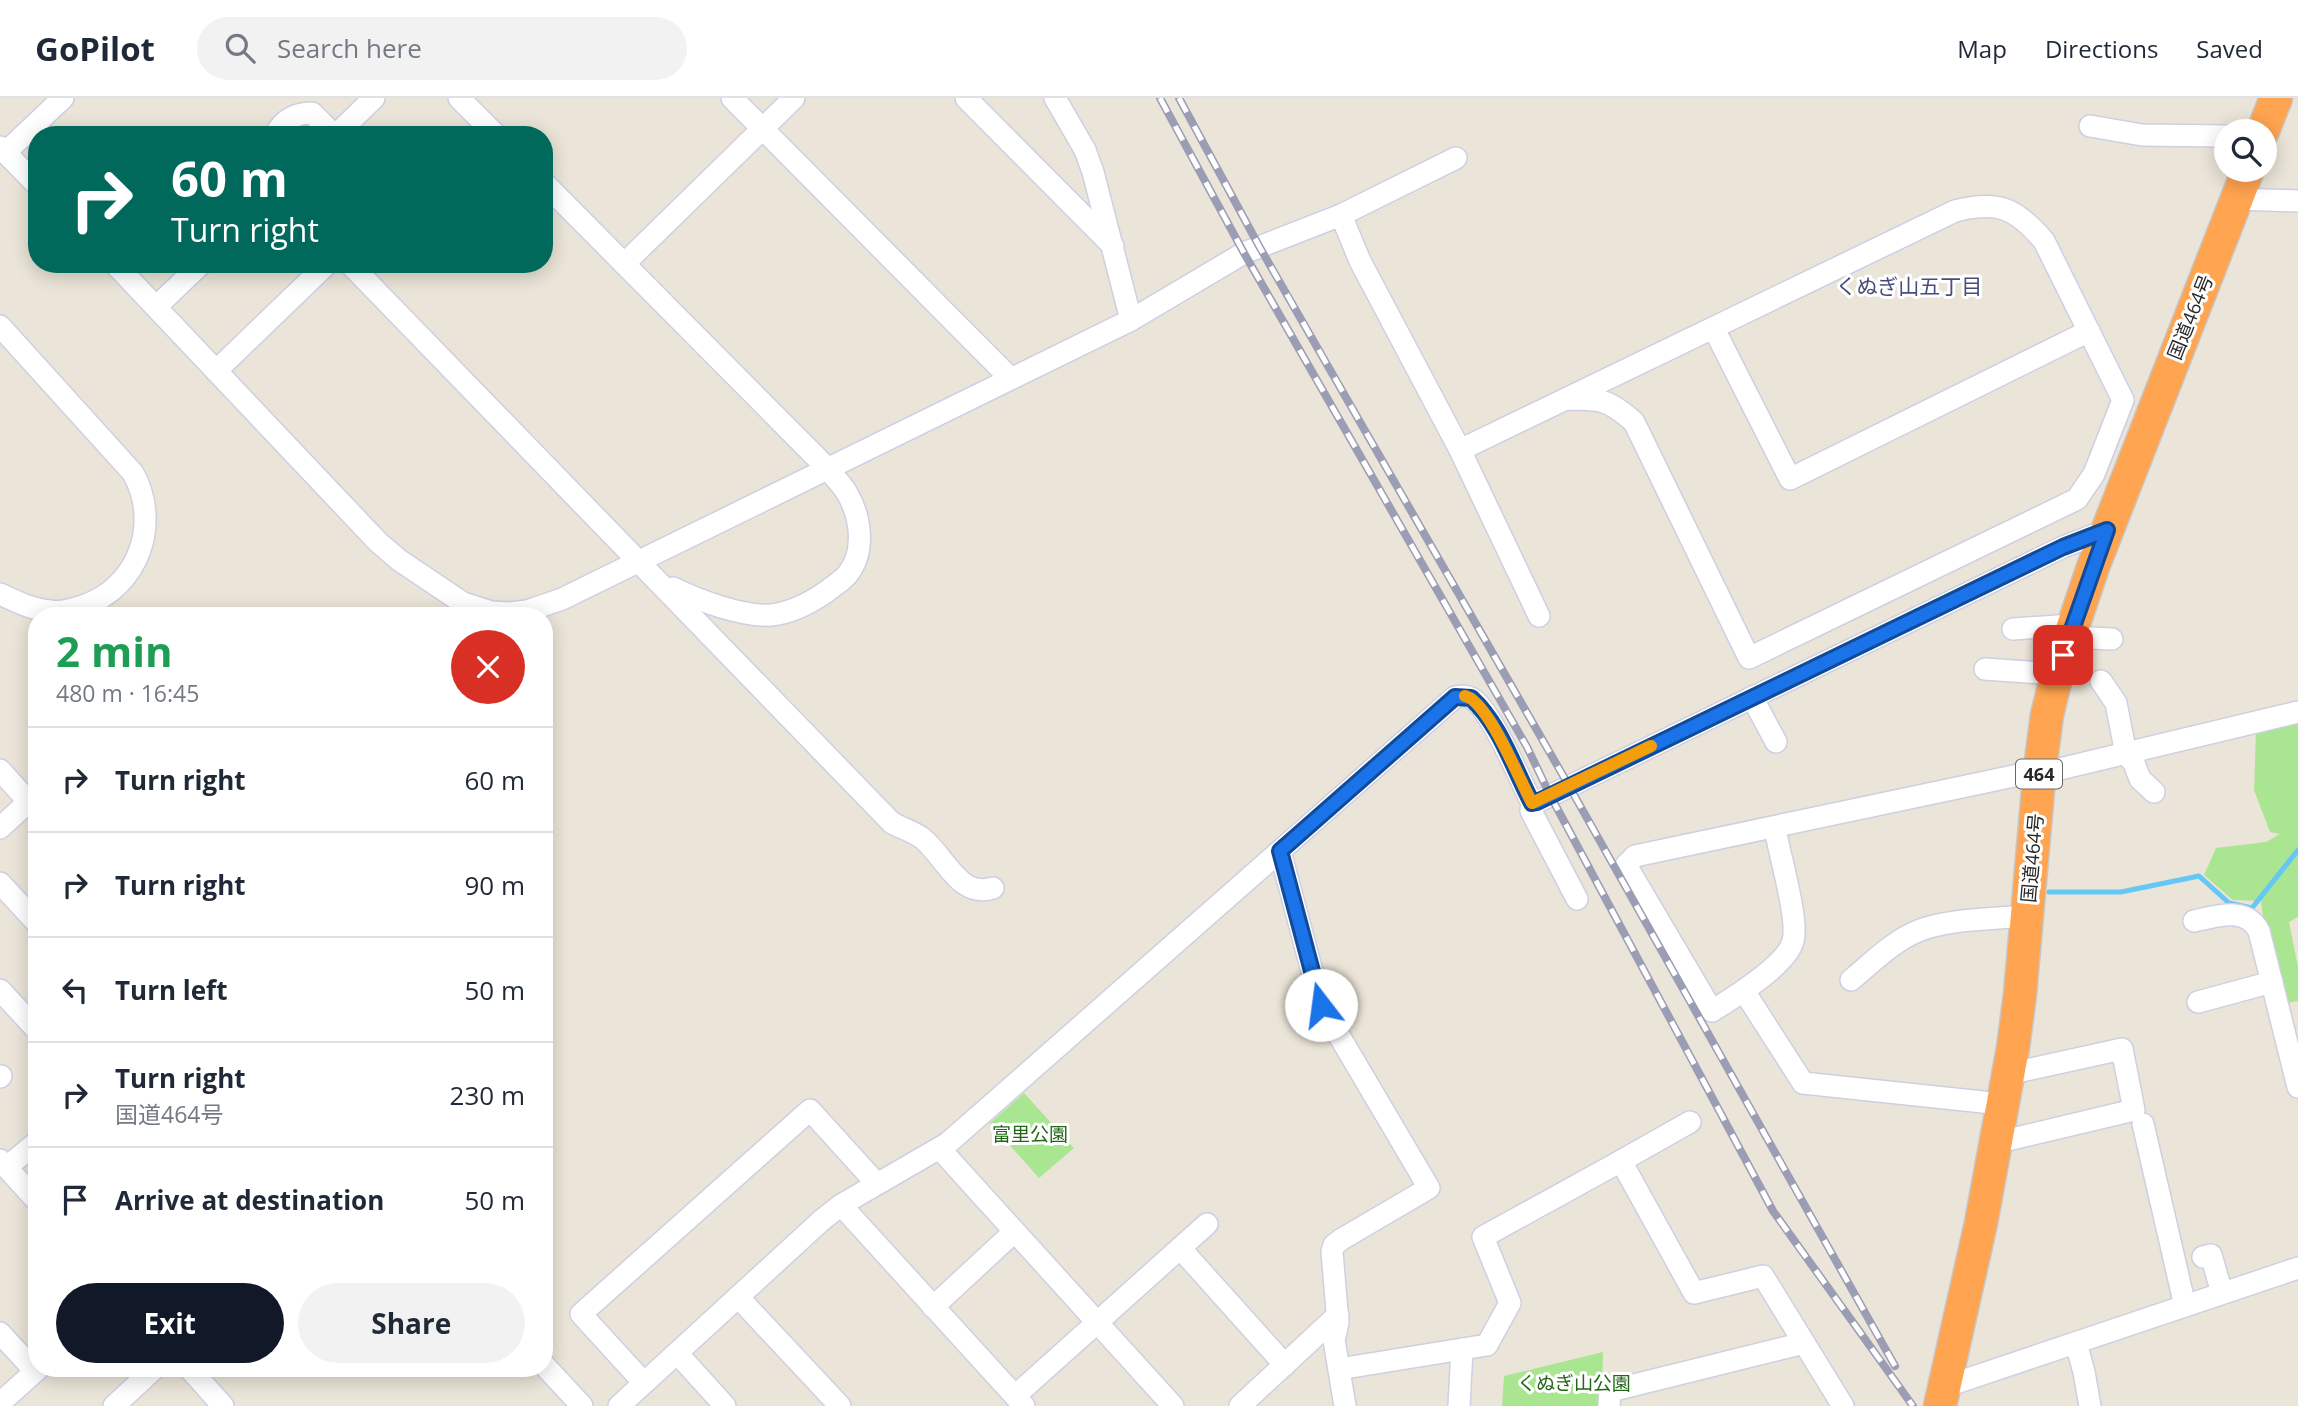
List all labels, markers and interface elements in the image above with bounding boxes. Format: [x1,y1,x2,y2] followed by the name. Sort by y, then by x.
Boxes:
[197,17,687,80] search box
[35,26,155,71] text: GoPilot
[221,29,259,67] icon: search
[277,30,422,66] text: Search here
[1957,32,2007,65] text: Map
[2045,32,2158,65] text: Directions
[2196,32,2263,65] text: Saved
[2214,119,2277,182] map controls
[2214,119,2277,182] button: search
[171,145,288,211] text: 60 m
[56,154,147,245] icon: right
[171,208,319,251] text: Turn right
[2161,271,2219,363] street label: 国道464号
[1836,272,1982,300] district label: くぬぎ山五丁目
[56,622,173,679] text: 2 min
[2033,625,2093,685] pin
[451,630,525,704] button: close
[2044,636,2082,674] icon: arrive
[56,677,199,709] text: 480 m · 16:45
[2016,760,2062,788] road number: 464
[56,761,94,799] icon: right
[115,762,246,798] text: Turn right
[464,762,525,798] text: 60 m
[2015,812,2049,904] street label: 国道464号
[56,866,94,904] icon: right
[115,867,246,903] text: Turn right
[464,867,525,903] text: 90 m
[1284,968,1358,1042] position arrow
[56,971,94,1009] icon: left
[115,972,227,1008] text: Turn left
[464,972,525,1008] text: 50 m
[115,1060,246,1096] text: Turn right
[56,1076,94,1114] icon: right
[450,1077,525,1113] text: 230 m
[115,1098,223,1130] text: 国道464号
[992,1121,1068,1147] park label: 富里公園
[56,1181,94,1219] icon: arrive
[115,1182,384,1218] text: Arrive at destination
[464,1182,525,1218] text: 50 m
[56,1283,284,1363] button: Exit
[298,1283,525,1363] button: Share
[1517,1370,1631,1396] park label: くぬぎ山公園

